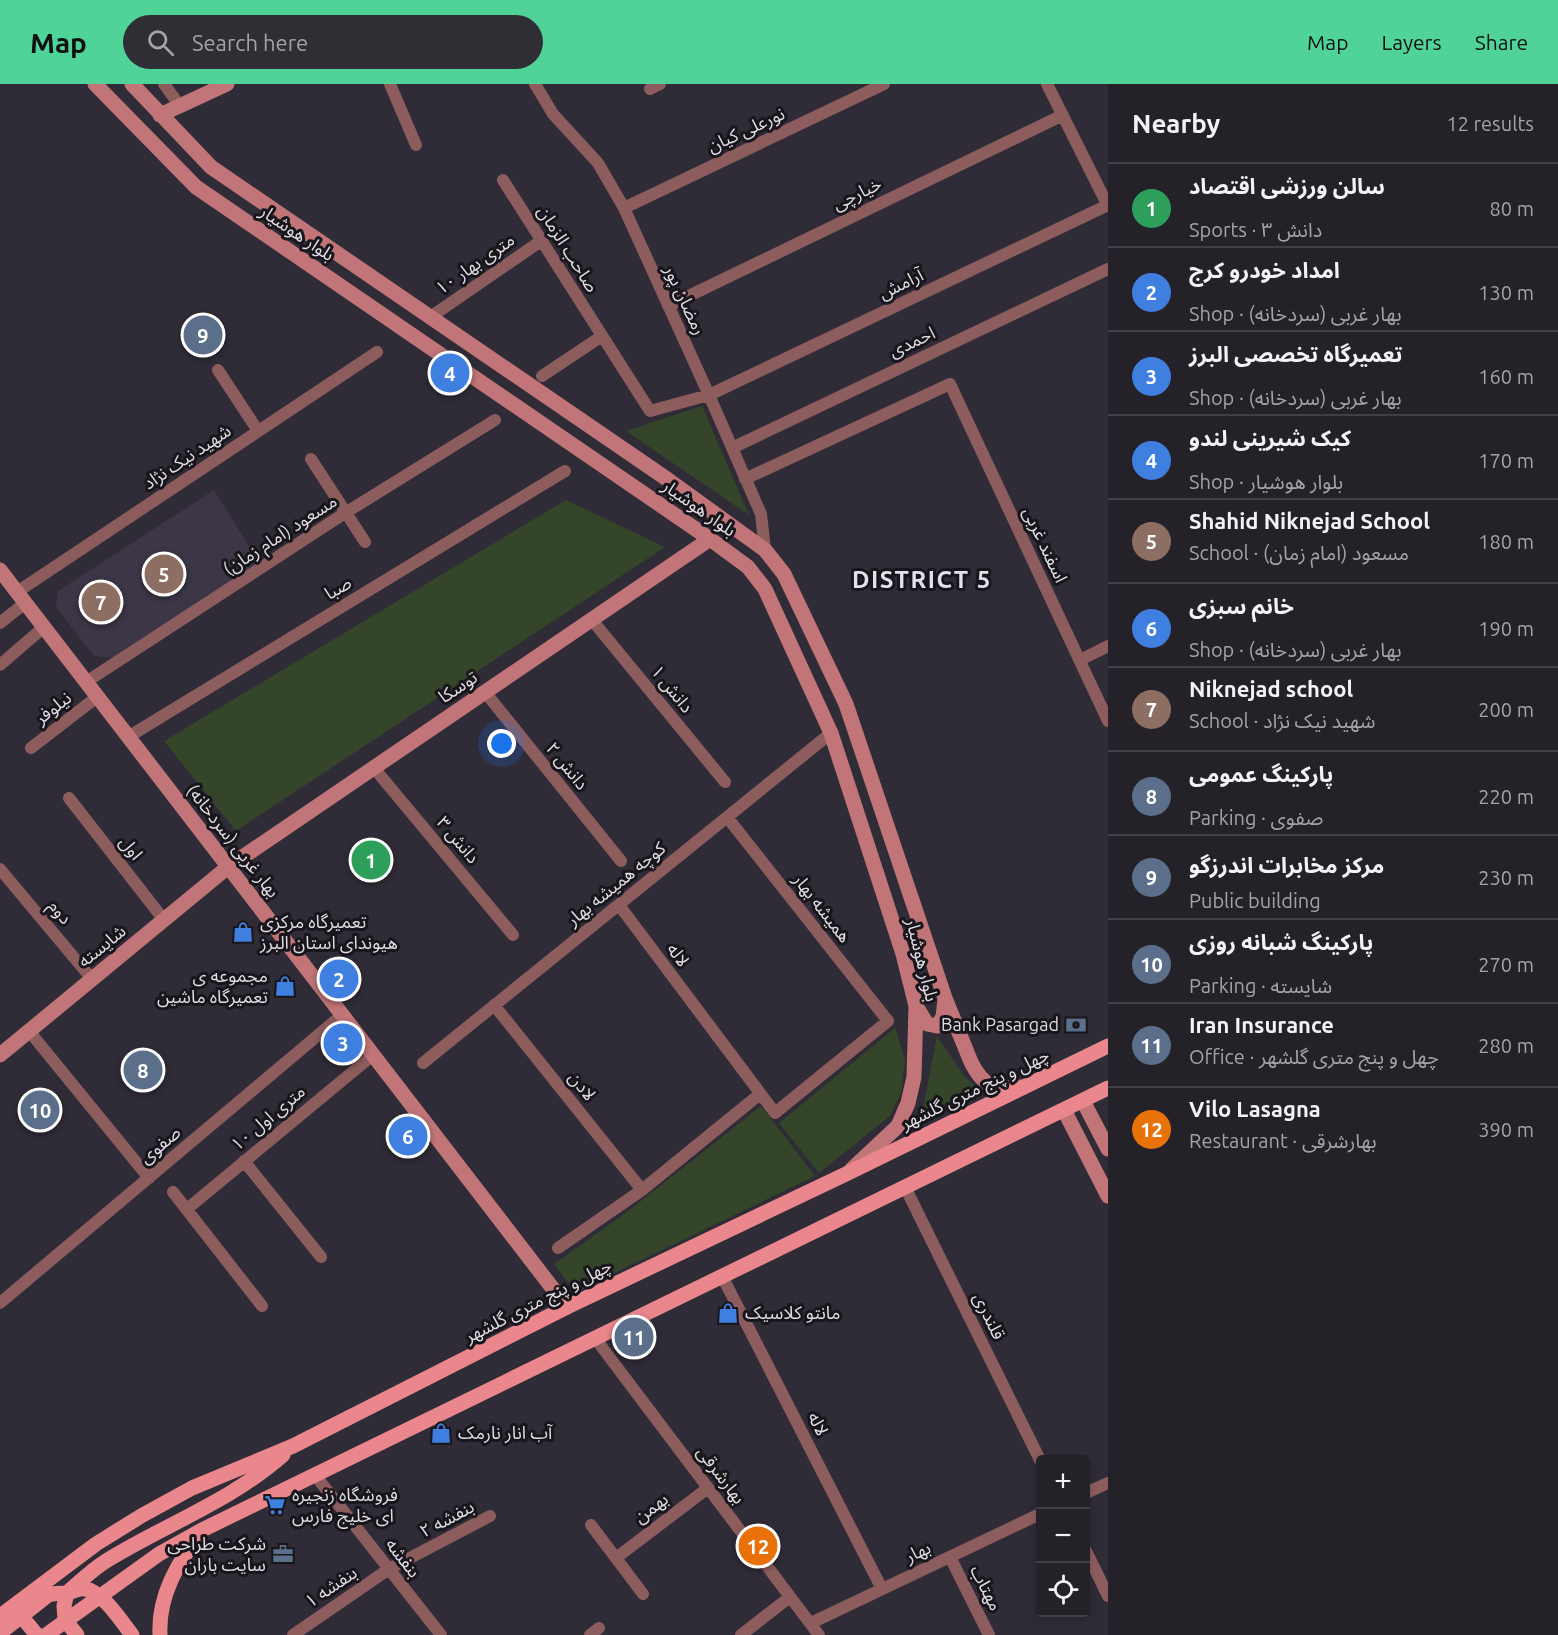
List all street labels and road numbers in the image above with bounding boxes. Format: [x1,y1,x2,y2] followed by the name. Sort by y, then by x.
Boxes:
[704,102,788,158] street label: نورعلی کیان
[829,173,885,215] street label: خیارچی
[255,199,338,266] street label: بلوار هوشیار
[533,201,603,297] street label: صاحب الزمان
[431,229,519,299] street label: ۱۰ متری بهار
[659,261,711,339] street label: رمضان پور
[875,263,928,304] street label: آرامش
[885,322,939,362] street label: احمدی
[139,420,235,494] street label: شهید نیک نژاد
[657,474,740,541] street label: بلوار هوشیار
[219,490,343,583] street label: مسعود (امام زمان)
[1018,504,1072,586] street label: اسفند غربی
[320,571,355,603] street label: صبا
[646,661,698,717] street label: دانش ۱
[434,666,482,708] street label: توسکا
[29,687,76,730] street label: نیلوفر
[541,738,593,794] street label: دانش ۲
[182,780,284,902] street label: بهار غربی (سردخانه)
[432,812,484,868] street label: دانش ۳
[115,831,147,865] street label: اول
[561,837,670,931] street label: کوچه همیشه بهار
[788,868,856,947] street label: همیشه بهار
[41,895,77,931] street label: دوم
[901,915,943,1004] street label: بلوار هوشیار
[74,920,129,971] street label: شایسته
[664,939,694,970] street label: لاله
[896,1044,1053,1137] street label: چهل و پنج متری گلشهر
[564,1067,600,1105] street label: لادن
[226,1080,310,1156] street label: ۱۰ متری اول
[135,1121,185,1169] street label: صفوی
[460,1254,616,1350] street label: چهل و پنج متری گلشهر
[968,1289,1010,1343] street label: قلندری
[805,1408,833,1439] street label: لاله
[692,1442,750,1508] street label: بهارشرقی
[629,1488,673,1528] street label: بهمن
[416,1496,477,1541] street label: بنفشه ۲
[382,1534,425,1581] street label: بنفشه
[901,1537,934,1568] street label: بهار
[966,1561,1007,1614] street label: مهتاب
[301,1562,360,1611] street label: بنفشه ۱

